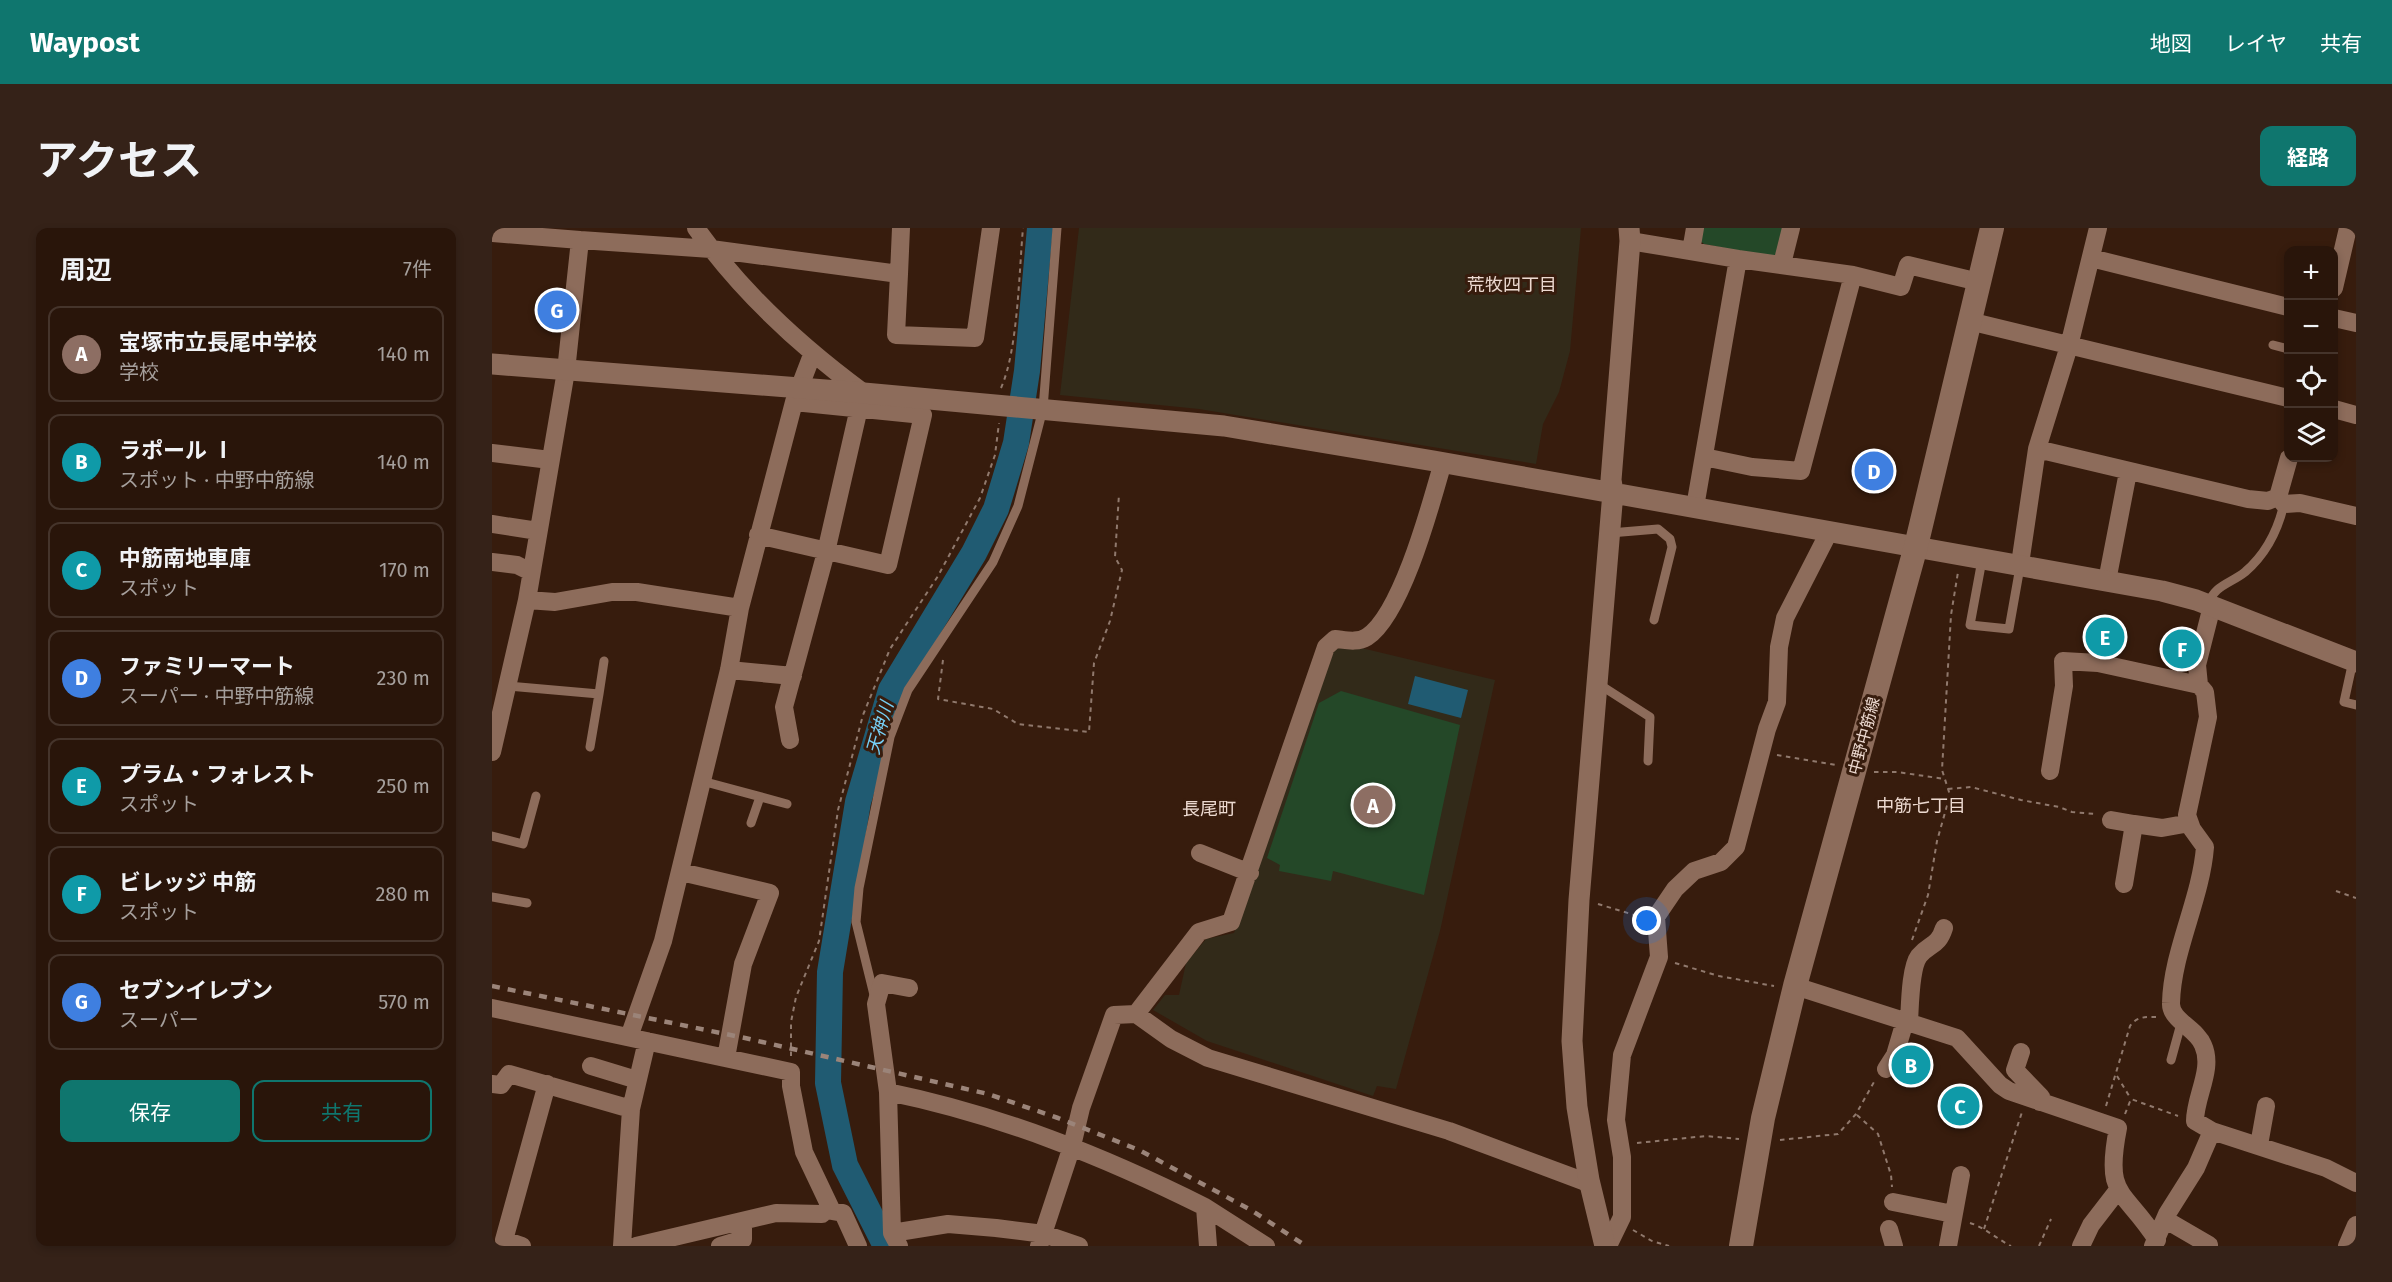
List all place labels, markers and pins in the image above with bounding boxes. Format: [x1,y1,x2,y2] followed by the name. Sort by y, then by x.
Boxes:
[538,288,576,332] pin: G
[1854,448,1894,494] pin: D
[2086,614,2124,660] pin: E
[2162,626,2202,672] pin: F
[1354,782,1392,828] pin: A
[1892,1042,1930,1088] pin: B
[1940,1084,1980,1128] pin: C

